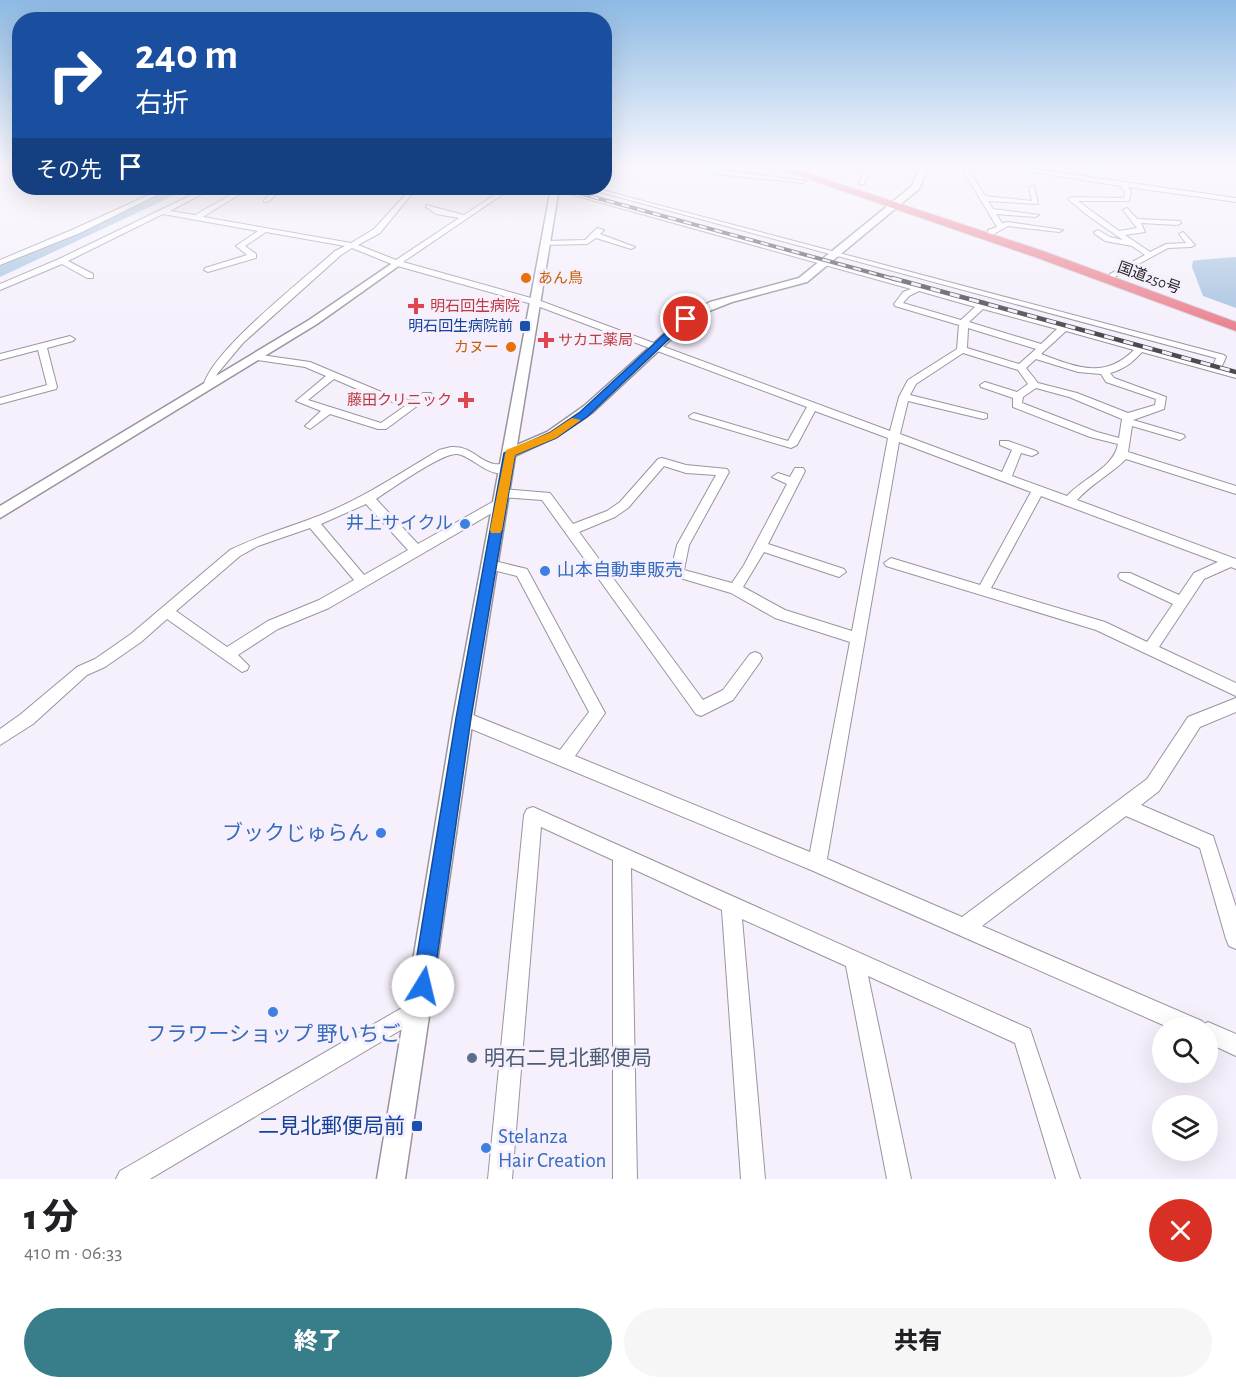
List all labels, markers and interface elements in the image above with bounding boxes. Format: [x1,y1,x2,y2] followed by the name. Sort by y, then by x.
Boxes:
[135,34,238,76] text: 240 m
[36,36,114,114] icon: right
[135,90,189,117] text: 右折
[114,150,147,183] icon: arrive
[36,159,102,181] text: その先
[1115,259,1183,296] street label: 国道250号
[538,270,583,286] place label: あん鳥
[519,271,533,285] marker: あん鳥
[660,293,711,344] pin
[407,297,425,315] marker: 明石回生病院
[430,298,520,314] place label: 明石回生病院
[669,302,702,335] icon: arrive
[408,318,513,334] place label: 明石回生病院前
[518,319,532,333] marker: 明石回生病院前
[558,332,633,348] place label: サカエ薬局
[539,333,553,347] marker: サカエ薬局
[454,340,499,355] place label: カヌー
[504,340,518,354] marker: カヌー
[457,391,475,409] marker: 藤田クリニック
[347,392,452,408] place label: 藤田クリニック
[346,513,453,533] place label: 井上サイクル
[458,517,472,531] marker: 井上サイクル
[557,560,683,580] place label: 山本自動車販売
[538,564,552,578] marker: 山本自動車販売
[222,821,369,844] place label: ブックじゅらん
[374,826,388,840] marker: ブックじゅらん
[391,954,455,1018] position arrow
[266,1005,280,1019] marker: フラワーショップ 野いちご
[1152,1017,1218,1161] map controls
[1152,1017,1218,1083] button: search
[145,1023,401,1045] place label: フラワーショップ 野いちご
[484,1047,652,1069] place label: 明石二見北郵便局
[465,1051,479,1065] marker: 明石二見北郵便局
[1152,1095,1218,1161] button: layers
[258,1115,405,1137] place label: 二見北郵便局前
[410,1119,424,1133] marker: 二見北郵便局前
[498,1126,606,1171] place label: Stelanza Hair Creation
[479,1141,493,1155] marker: Stelanza Hair Creation
[1149,1199,1212,1262] button: close
[24,1200,78,1236] text: 1 分
[24,1243,123,1263] text: 410 m · 06:33
[24,1308,612,1377] button: 終了
[624,1308,1212,1377] button: 共有

